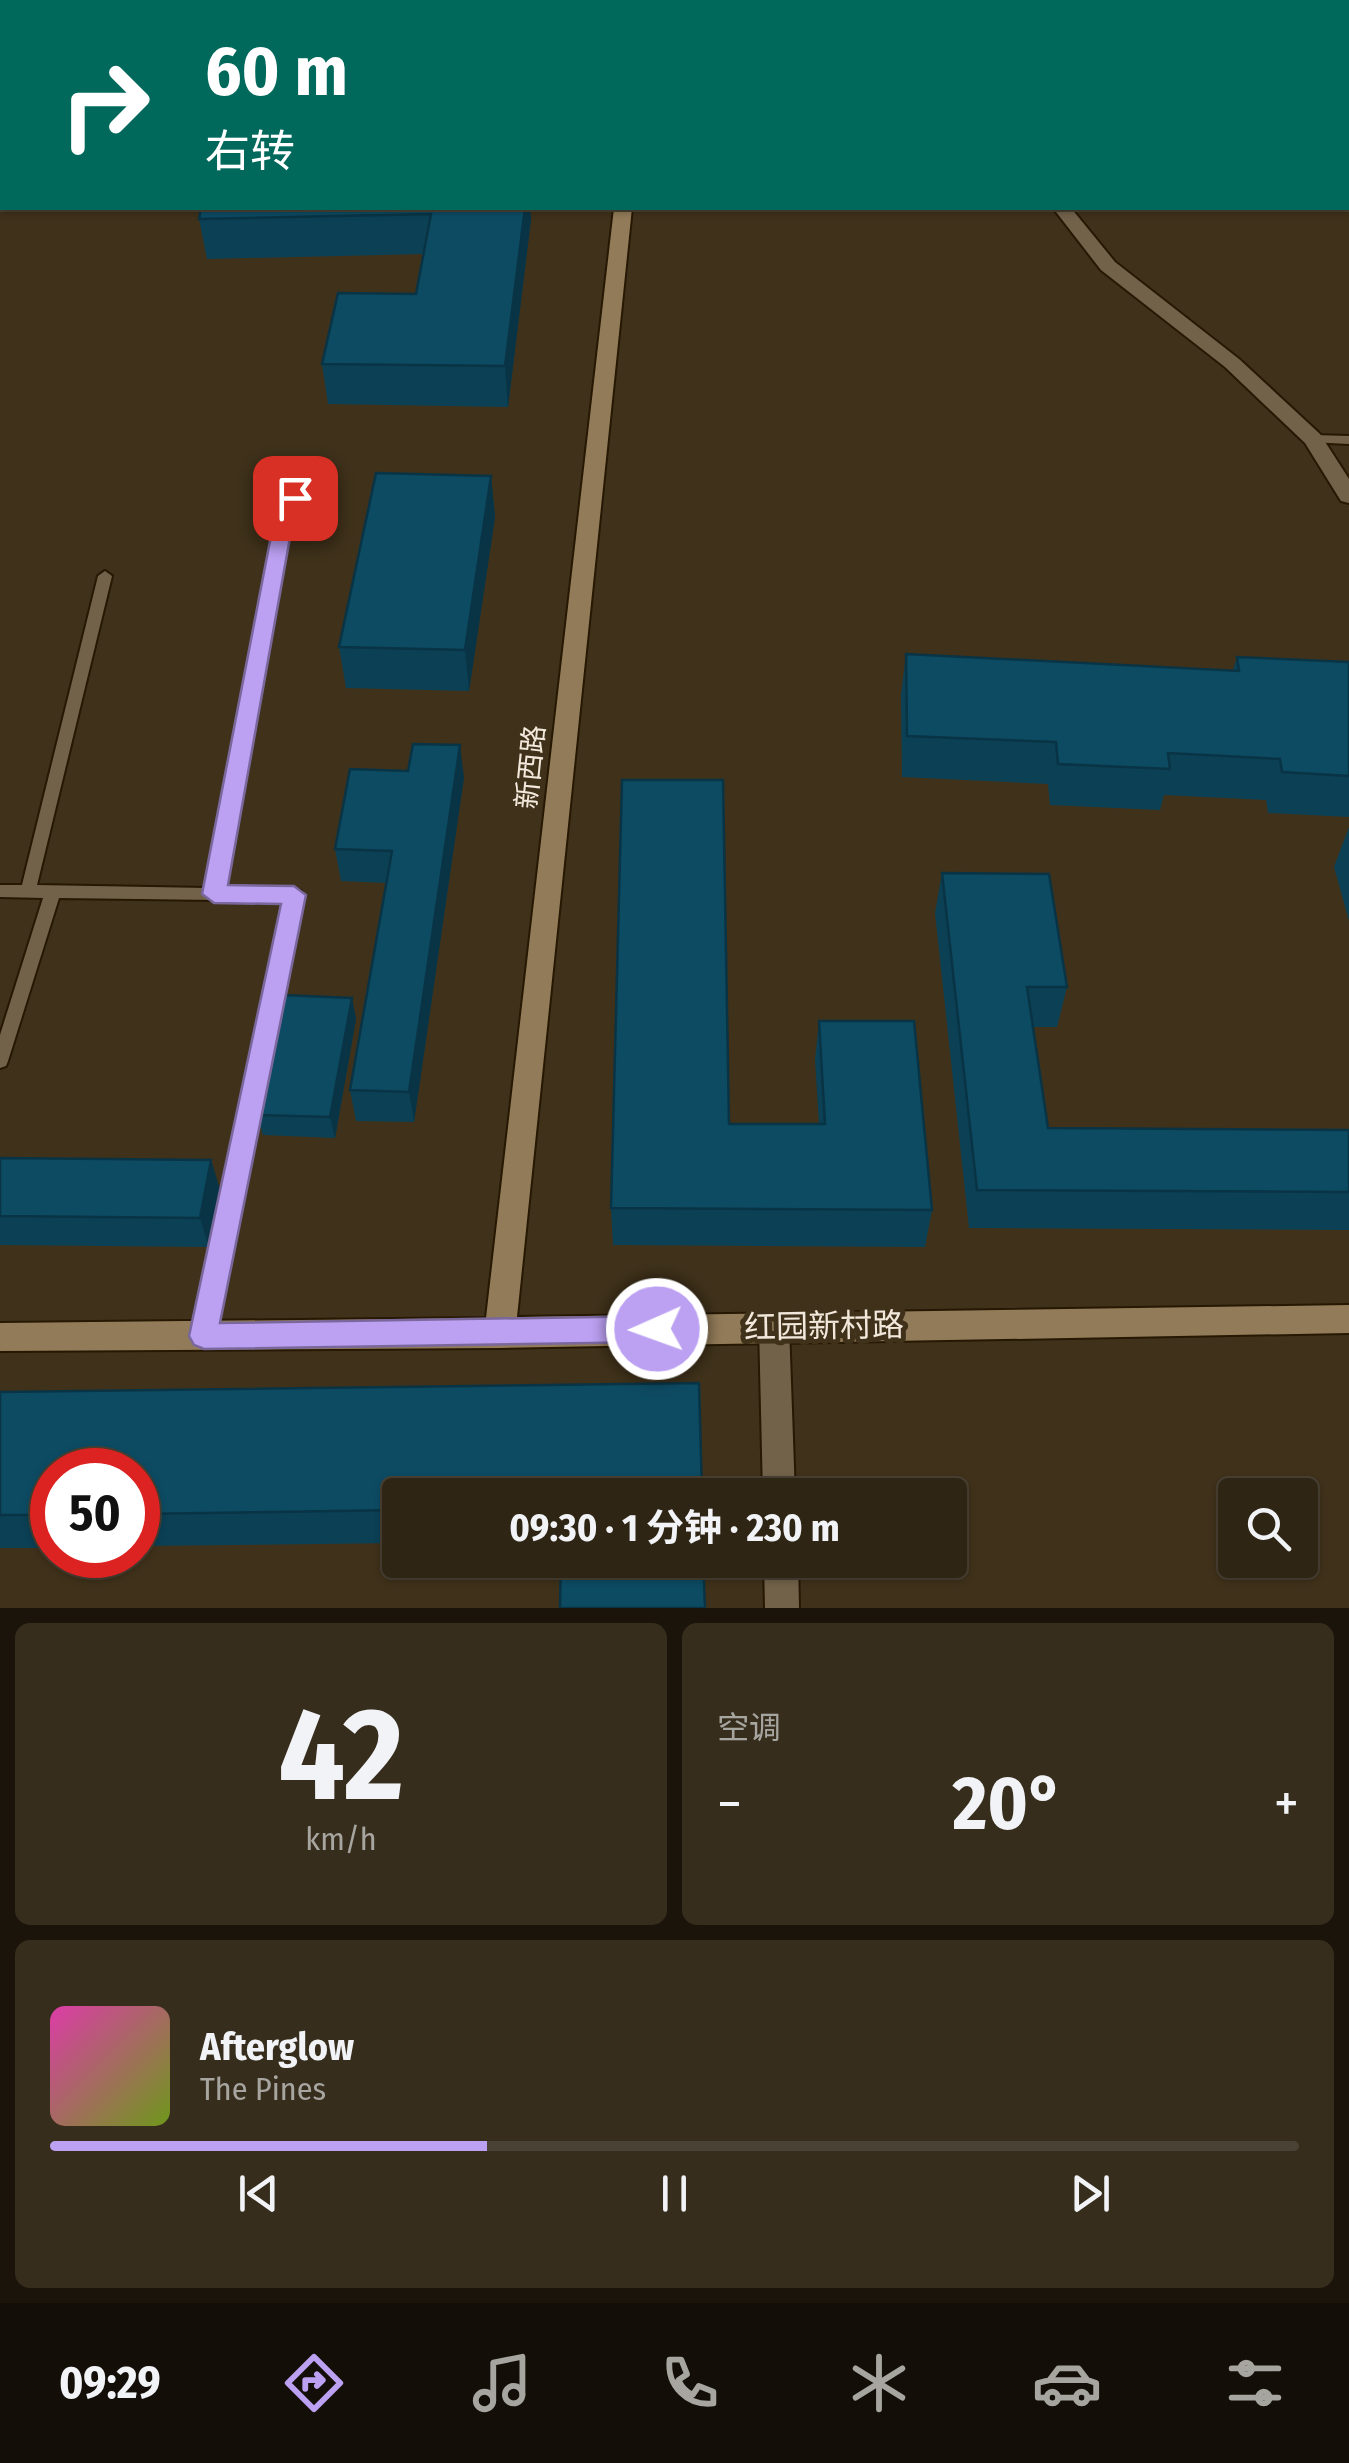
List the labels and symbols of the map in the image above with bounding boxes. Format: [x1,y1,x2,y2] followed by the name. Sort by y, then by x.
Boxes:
[253,456,338,541] pin
[510,724,551,811] street label: 新西路
[605,1277,709,1381] position arrow
[744,1306,904,1346] street label: 红园新村路
[30,1448,160,1578] speed limit sign: 50

